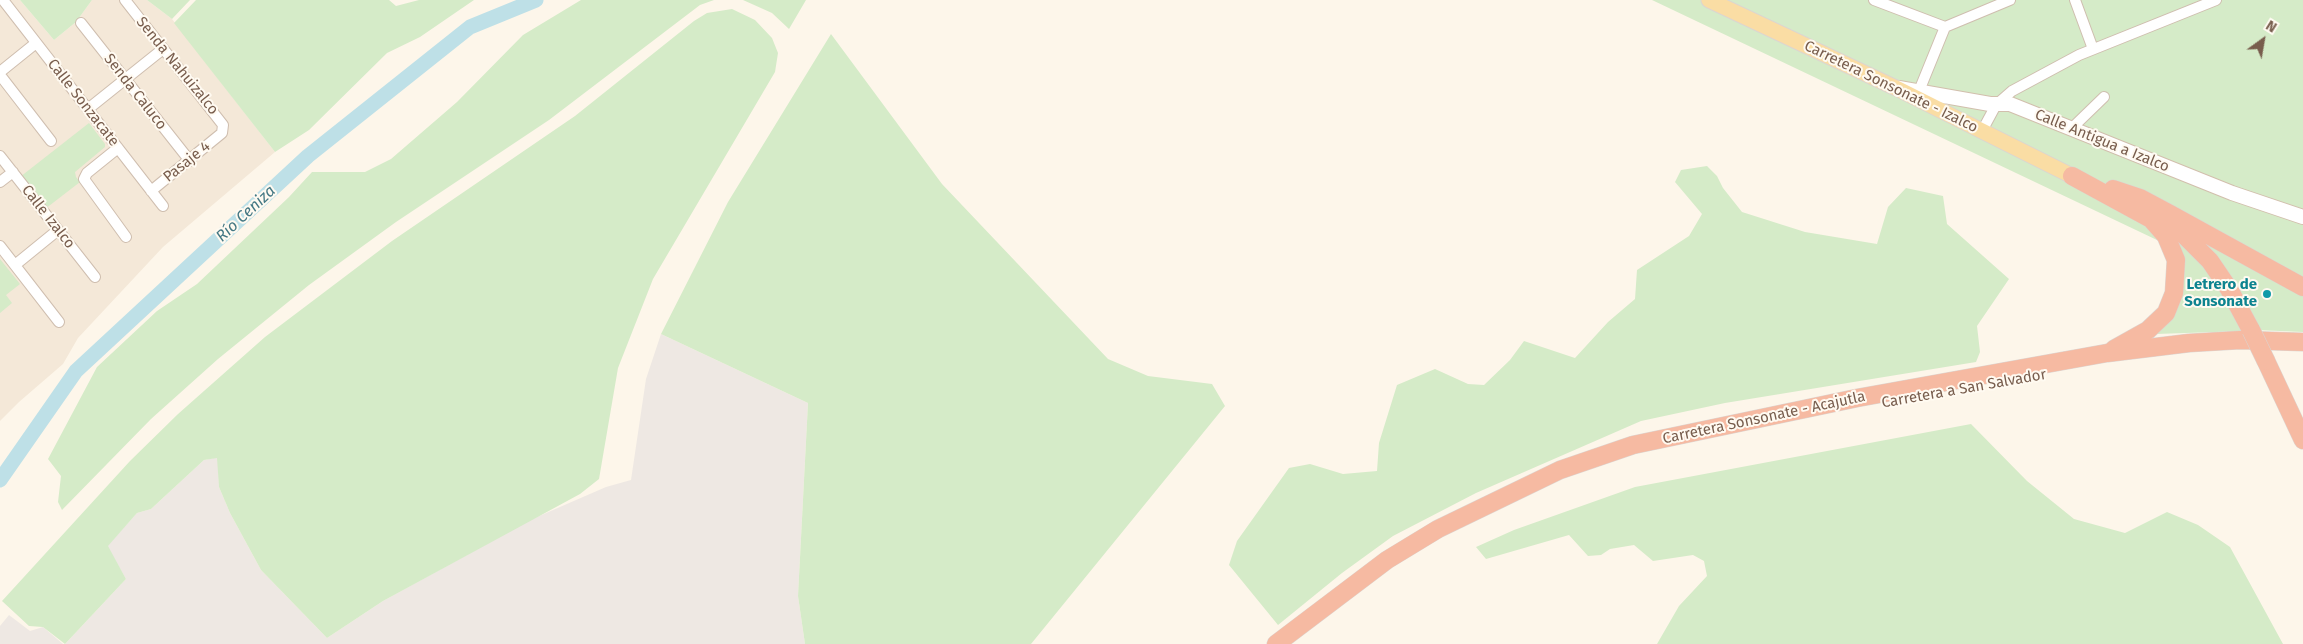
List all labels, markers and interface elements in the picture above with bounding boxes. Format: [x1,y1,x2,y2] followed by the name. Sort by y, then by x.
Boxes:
[132,13,222,119] street label: Senda Nahuizalco
[2238,15,2288,65] north arrow
[2263,17,2280,37] text: N
[1801,37,1981,137] street label: Carretera Sonsonate - Izalco
[100,51,170,133] street label: Senda Caluco
[43,56,123,150] street label: Calle Sonzacate
[2032,106,2172,176] street label: Calle Antigua a Izalco
[160,138,214,186] street label: Pasaje 4
[18,182,78,252] street label: Calle Izalco
[212,182,280,246] water label: Río Ceniza
[2184,276,2257,311] place label: Letrero de Sonsonate
[2261,288,2273,300] marker: Letrero de Sonsonate
[1880,366,2048,412] street label: Carretera a San Salvador
[1661,388,1867,448] street label: Carretera Sonsonate - Acajutla

